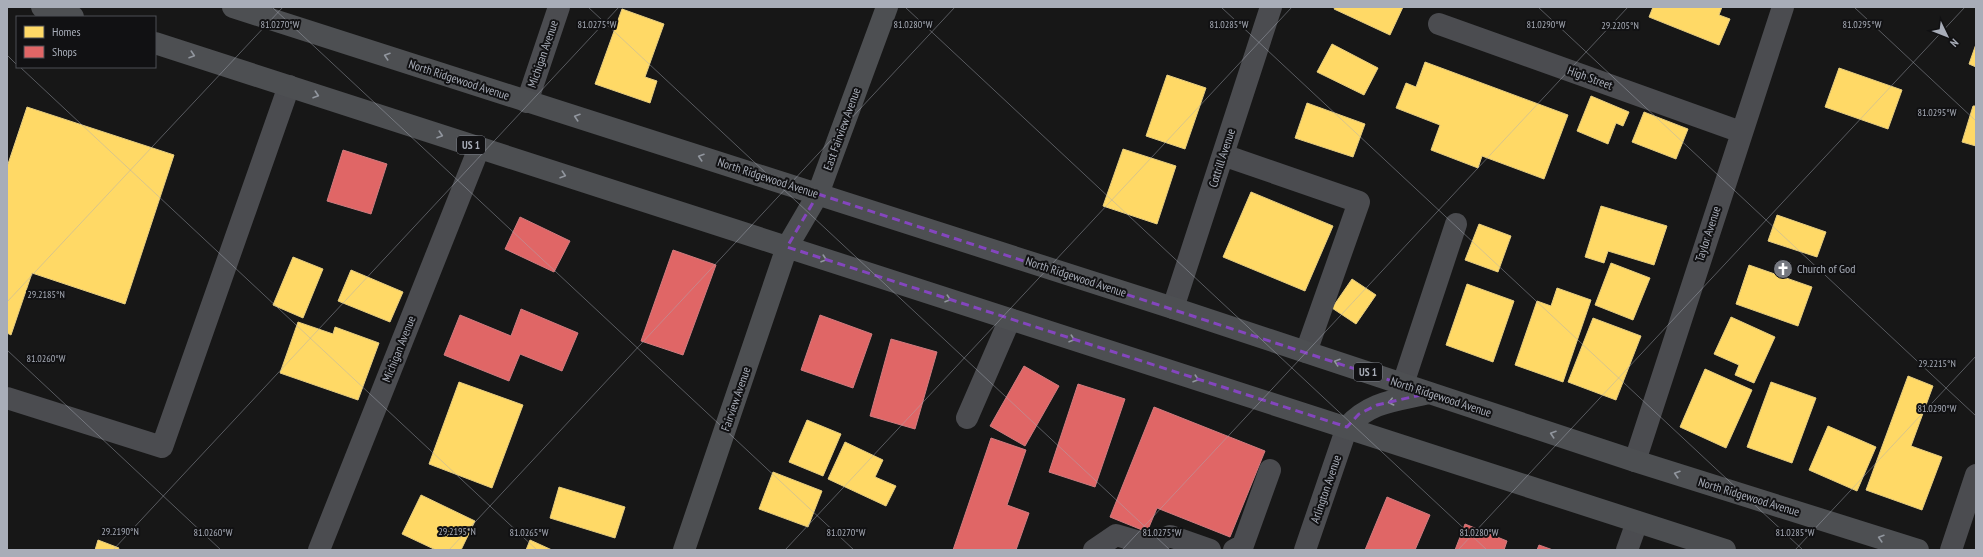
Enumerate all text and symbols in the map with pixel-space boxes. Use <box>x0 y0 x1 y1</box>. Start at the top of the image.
legend <box>16 16 156 68</box>
north arrow <box>1927 16 1967 56</box>
text: 81.0270°W <box>261 18 300 31</box>
street label: Michigan Avenue <box>524 18 561 89</box>
text: 81.0275°W <box>578 18 617 31</box>
text: 81.0280°W <box>894 18 933 31</box>
text: 81.0285°W <box>1210 18 1249 31</box>
text: 81.0290°W <box>1527 18 1566 31</box>
text: 81.0295°W <box>1843 18 1882 31</box>
text: 29.2205°N <box>1601 19 1639 32</box>
text: Homes <box>52 24 80 39</box>
text: N <box>1947 36 1961 50</box>
text: Shops <box>52 44 77 59</box>
one-way arrow <box>188 50 195 59</box>
one-way arrow <box>383 53 390 61</box>
street label: North Ridgewood Avenue <box>407 56 511 103</box>
street label: High Street <box>1566 62 1615 93</box>
street label: East Fairview Avenue <box>820 85 863 172</box>
one-way arrow <box>312 90 319 99</box>
text: 81.0295°W <box>1918 106 1957 119</box>
one-way arrow <box>574 113 581 122</box>
street label: Cottrill Avenue <box>1205 126 1238 189</box>
one-way arrow <box>436 130 443 139</box>
road number: US 1 <box>457 136 485 154</box>
one-way arrow <box>698 153 705 161</box>
street label: North Ridgewood Avenue <box>716 154 820 201</box>
one-way arrow <box>560 170 567 179</box>
street label: Taylor Avenue <box>1692 204 1724 264</box>
street label: North Ridgewood Avenue <box>1024 253 1128 300</box>
one-way arrow <box>821 254 828 263</box>
church icon: Church of God <box>1772 258 1794 280</box>
place label: Church of God <box>1797 261 1855 276</box>
text: 29.2185°N <box>27 288 65 301</box>
one-way arrow <box>945 294 952 303</box>
street label: Michigan Avenue <box>378 313 419 384</box>
one-way arrow <box>1068 334 1075 343</box>
text: 81.0260°W <box>27 352 66 365</box>
text: 29.2215°N <box>1918 357 1956 370</box>
one-way arrow <box>1333 358 1340 367</box>
road number: US 1 <box>1354 363 1382 381</box>
street label: Fairview Avenue <box>717 365 754 433</box>
street label: North Ridgewood Avenue <box>1389 373 1493 420</box>
one-way arrow <box>1192 374 1199 383</box>
one-way arrow <box>1387 397 1394 405</box>
text: 81.0290°W <box>1918 402 1957 415</box>
one-way arrow <box>1550 430 1557 439</box>
street label: Arlington Avenue <box>1307 453 1344 525</box>
one-way arrow <box>1673 470 1680 479</box>
street label: North Ridgewood Avenue <box>1697 474 1802 519</box>
text: 29.2190°N <box>101 525 139 538</box>
text: 29.2195°N <box>438 525 476 538</box>
text: 81.0260°W <box>194 526 233 539</box>
text: 81.0265°W <box>510 526 549 539</box>
text: 81.0270°W <box>827 526 866 539</box>
text: 81.0275°W <box>1143 526 1182 539</box>
text: 81.0280°W <box>1460 526 1499 539</box>
text: 81.0285°W <box>1776 526 1815 539</box>
one-way arrow <box>1877 534 1884 543</box>

